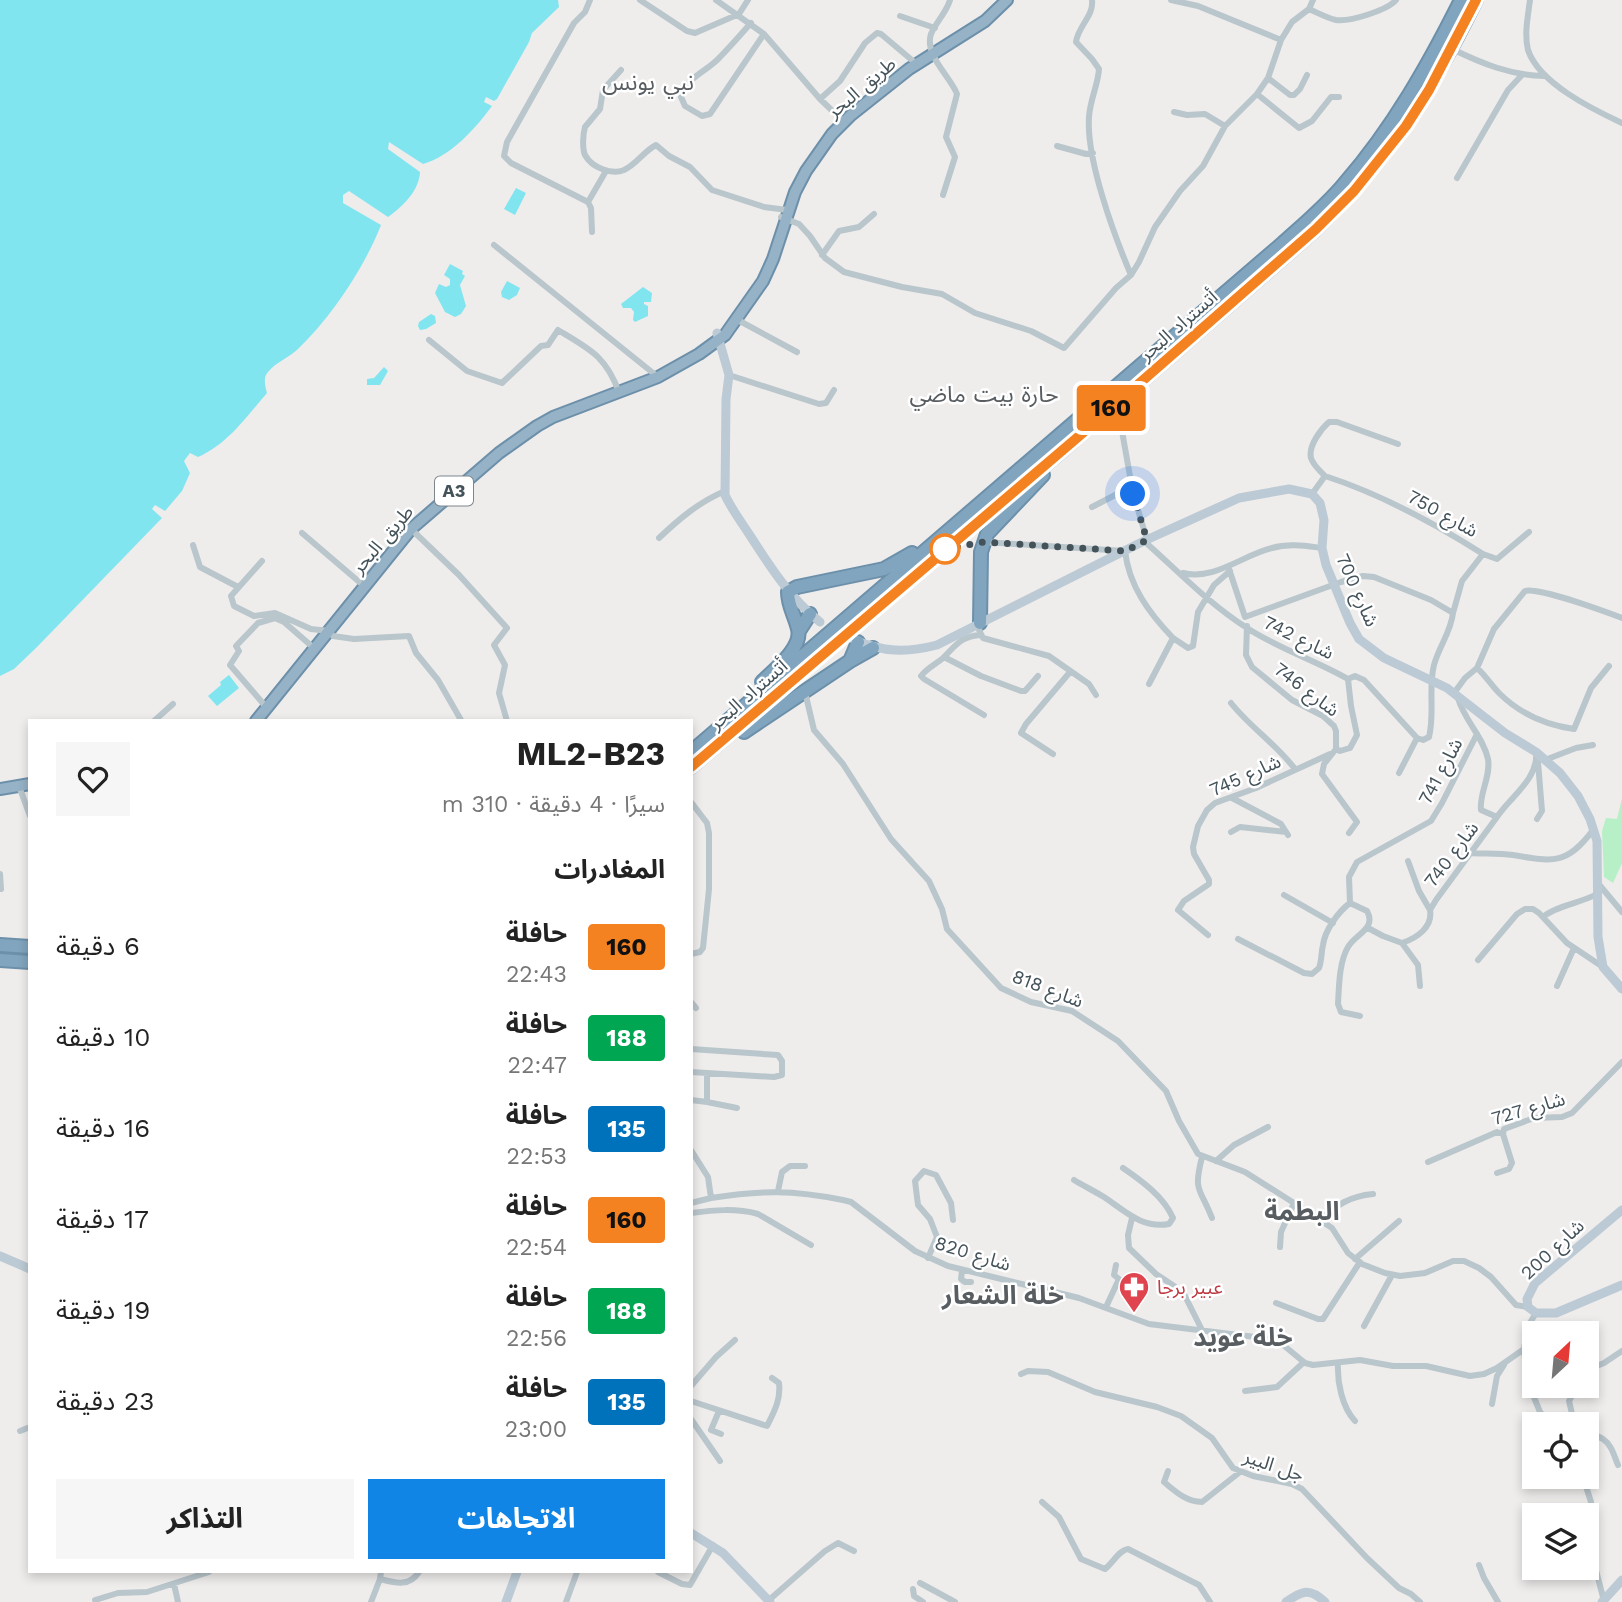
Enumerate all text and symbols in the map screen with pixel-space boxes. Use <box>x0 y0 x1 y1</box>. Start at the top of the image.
street label: طريق البحر <box>821 52 901 123</box>
district label: نبي يونس <box>602 69 694 99</box>
street label: أتستراد البحر <box>1134 285 1222 366</box>
district label: حارة بيت ماضي <box>909 381 1059 411</box>
line badge: 160 <box>1071 385 1151 431</box>
text: 160 <box>1091 394 1131 422</box>
road number: A3 <box>435 476 473 505</box>
your location <box>1115 476 1150 511</box>
street label: شارع 750 <box>1403 485 1482 544</box>
street label: طريق البحر <box>346 500 418 579</box>
unlabelled marker <box>930 534 960 564</box>
street label: شارع 700 <box>1329 550 1384 631</box>
street label: شارع 742 <box>1259 611 1338 666</box>
street label: أتستراد البحر <box>704 654 792 735</box>
street label: شارع 746 <box>1268 657 1344 723</box>
text: ML2-B23 <box>516 734 665 773</box>
street label: شارع 741 <box>1413 734 1469 809</box>
button: heart <box>56 742 130 816</box>
street label: شارع 745 <box>1206 750 1285 803</box>
text: سيرًا · 4 دقيقة · 310 m <box>442 791 665 818</box>
street label: شارع 740 <box>1419 817 1485 893</box>
text: المغادرات <box>554 854 665 884</box>
text: حافلة <box>506 918 567 948</box>
text: 6 دقيقة <box>56 931 140 961</box>
text: 160 <box>606 933 647 961</box>
text: 22:43 <box>506 961 567 988</box>
street label: شارع 818 <box>1008 964 1087 1014</box>
text: حافلة <box>506 1009 567 1039</box>
text: 10 دقيقة <box>56 1022 150 1052</box>
text: 188 <box>606 1024 647 1052</box>
text: 22:47 <box>508 1052 567 1079</box>
street label: شارع 727 <box>1489 1087 1568 1132</box>
text: حافلة <box>506 1100 567 1130</box>
text: 16 دقيقة <box>56 1113 150 1143</box>
text: 135 <box>607 1115 646 1143</box>
text: 22:53 <box>507 1143 567 1170</box>
text: حافلة <box>506 1191 567 1221</box>
district label: البطمة <box>1264 1196 1340 1226</box>
text: 17 دقيقة <box>56 1204 149 1234</box>
text: 160 <box>606 1206 647 1234</box>
street label: شارع 200 <box>1516 1214 1590 1286</box>
street label: شارع 820 <box>932 1231 1014 1278</box>
text: 22:54 <box>506 1234 567 1261</box>
pharmacy icon: عبير برجا <box>1117 1270 1151 1314</box>
place label: عبير برجا <box>1157 1276 1223 1299</box>
district label: خلة الشعار <box>941 1280 1064 1310</box>
text: حافلة <box>506 1282 567 1312</box>
text: 19 دقيقة <box>56 1295 150 1325</box>
text: 188 <box>606 1297 647 1325</box>
north arrow <box>1522 1321 1600 1398</box>
map controls <box>1522 1321 1599 1580</box>
district label: خلة عويد <box>1193 1322 1293 1352</box>
text: 22:56 <box>506 1325 567 1352</box>
text: حافلة <box>506 1373 567 1403</box>
text: 23 دقيقة <box>56 1386 154 1416</box>
text: 135 <box>607 1388 646 1416</box>
button: locate <box>1522 1412 1599 1489</box>
text: 23:00 <box>505 1416 567 1443</box>
street label: جل البير <box>1240 1444 1307 1486</box>
button: التذاكر <box>56 1479 354 1559</box>
button: الاتجاهات <box>368 1479 665 1559</box>
button: layers <box>1522 1503 1599 1580</box>

